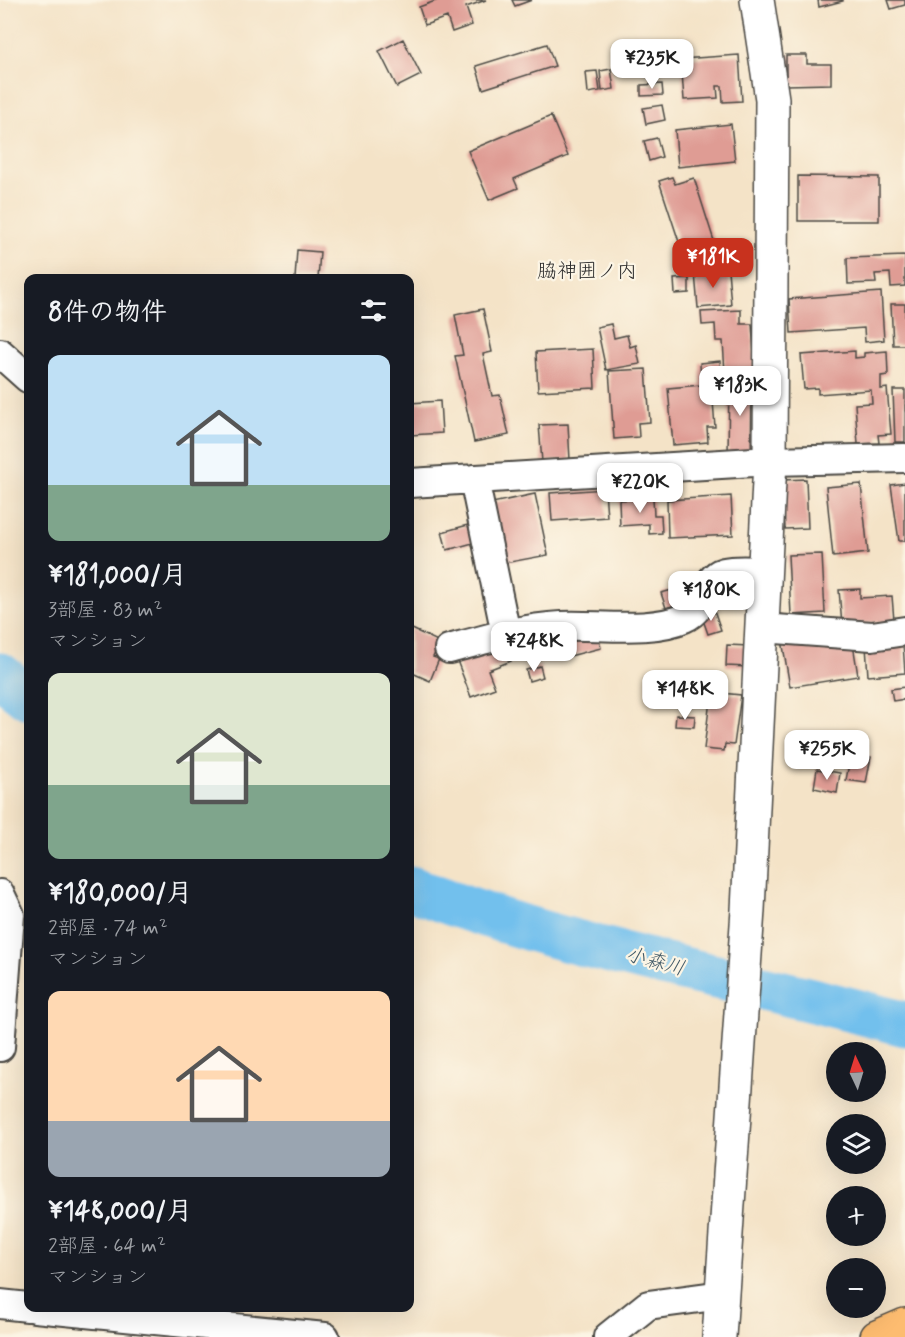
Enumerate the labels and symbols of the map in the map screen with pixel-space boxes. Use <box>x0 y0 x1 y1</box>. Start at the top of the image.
pin: ¥235K <box>610 39 694 90</box>
pin: ¥181K <box>671 238 755 289</box>
district label: 脇神囲ノ内 <box>537 258 637 285</box>
pin: ¥183K <box>698 366 782 417</box>
pin: ¥220K <box>598 463 682 514</box>
pin: ¥180K <box>669 571 753 622</box>
pin: ¥248K <box>492 622 576 673</box>
pin: ¥148K <box>643 670 727 721</box>
pin: ¥255K <box>785 730 869 781</box>
water label: 小森川 <box>623 941 687 983</box>
north arrow <box>826 1042 886 1102</box>

